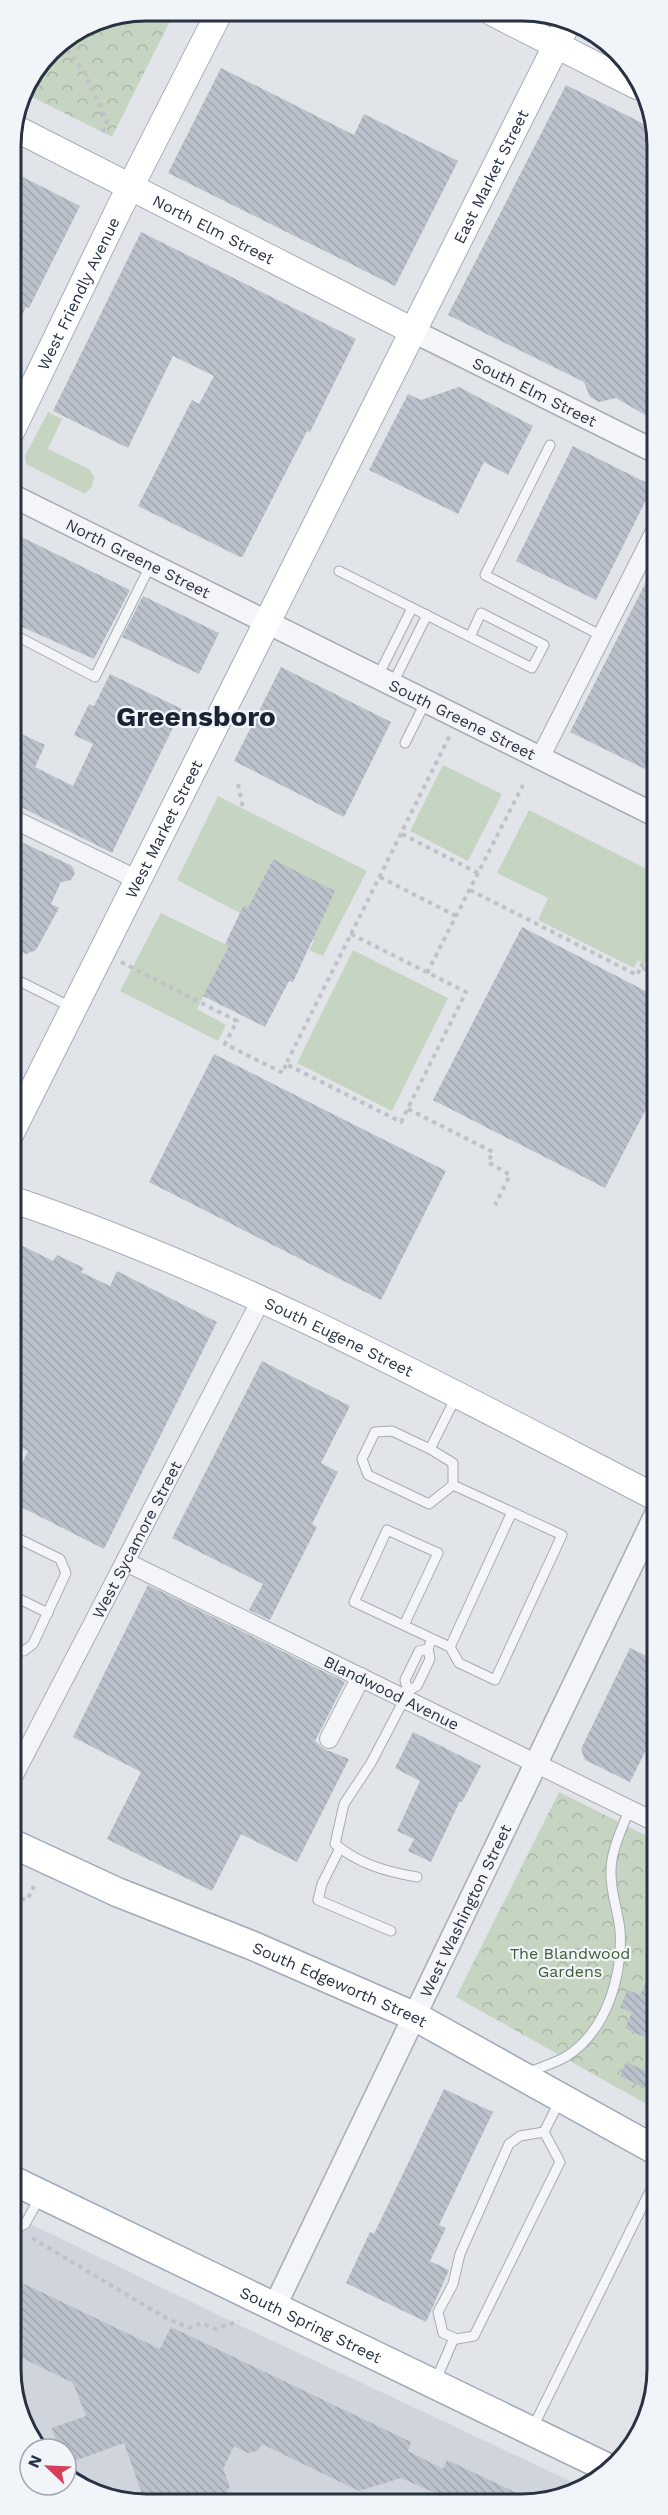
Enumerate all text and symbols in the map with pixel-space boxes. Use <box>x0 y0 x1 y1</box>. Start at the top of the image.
street label: East Market Street <box>449 106 532 247</box>
street label: North Elm Street <box>150 190 277 268</box>
street label: West Friendly Avenue <box>33 214 123 373</box>
street label: South Elm Street <box>470 353 600 431</box>
street label: North Greene Street <box>63 514 214 602</box>
street label: South Greene Street <box>386 675 539 764</box>
district label: Greensboro <box>116 700 276 733</box>
street label: West Market Street <box>121 757 206 901</box>
street label: South Eugene Street <box>262 1293 417 1381</box>
street label: West Sycamore Street <box>88 1457 185 1622</box>
street label: Blandwood Avenue <box>321 1651 462 1734</box>
street label: West Washington Street <box>416 1821 515 2000</box>
street label: South Edgeworth Street <box>250 1937 431 2031</box>
park label: The Blandwood Gardens <box>510 1944 630 1981</box>
street label: South Spring Street <box>237 2282 385 2367</box>
north arrow <box>18 2437 78 2497</box>
text: N <box>24 2452 46 2471</box>

